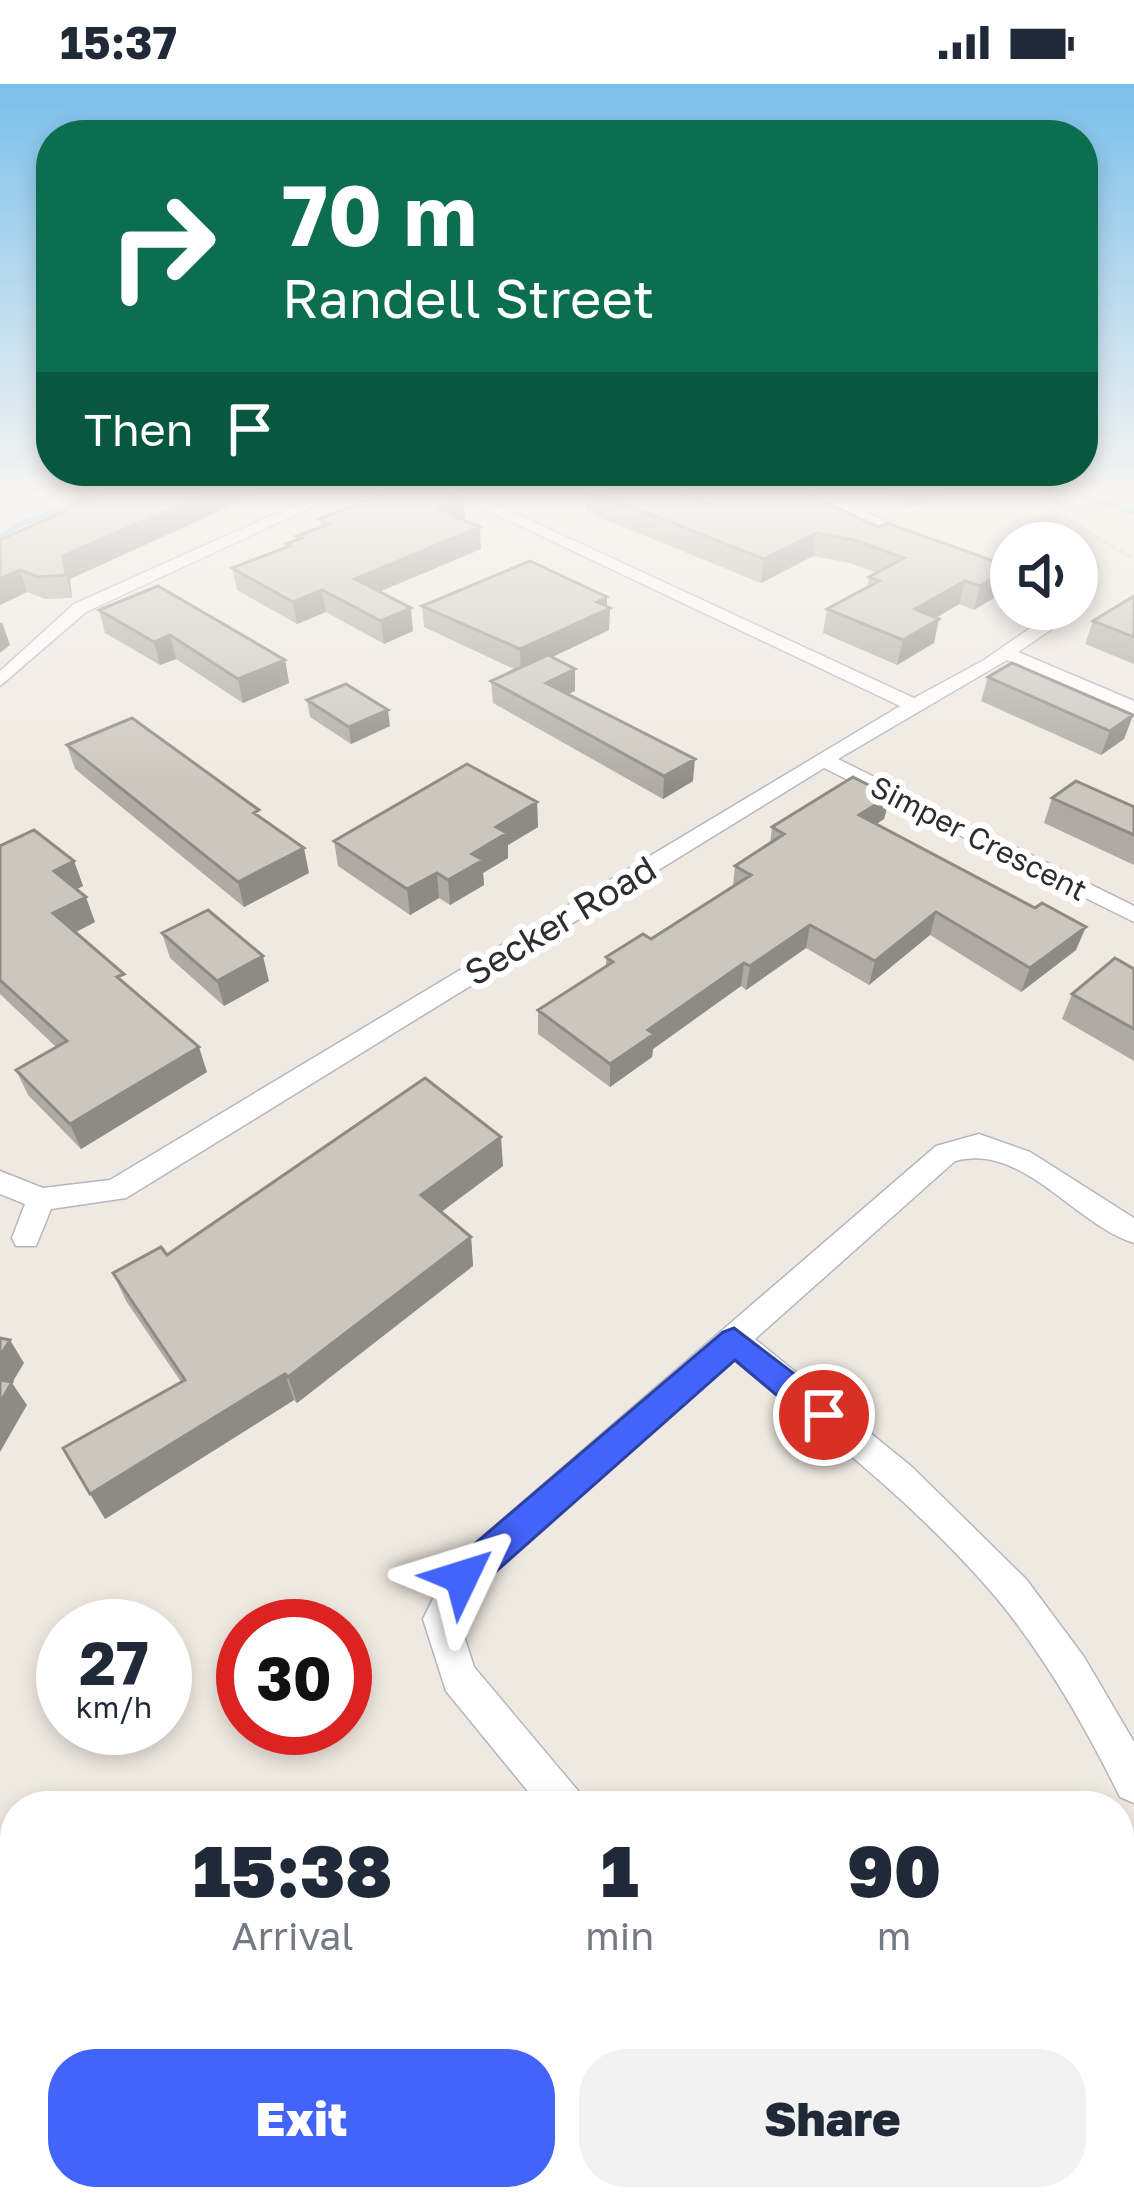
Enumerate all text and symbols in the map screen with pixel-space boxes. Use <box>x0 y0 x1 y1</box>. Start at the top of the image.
text: 15:37 <box>60 15 177 69</box>
text: 70 m <box>282 164 477 264</box>
icon: right <box>84 168 240 324</box>
text: Randell Street <box>282 265 654 330</box>
icon: arrive <box>217 396 283 462</box>
text: Then <box>84 402 193 456</box>
map controls <box>990 522 1098 630</box>
button: sound <box>990 522 1098 630</box>
street label: Simper Crescent <box>865 768 1093 908</box>
street label: Secker Road <box>457 846 663 994</box>
pin <box>773 1364 875 1466</box>
icon: arrive <box>791 1382 857 1448</box>
position arrow <box>399 1514 525 1640</box>
speed limit sign: 30 <box>216 1599 372 1755</box>
text: 27 <box>79 1626 149 1698</box>
text: km/h <box>76 1689 152 1725</box>
text: 15:38 <box>193 1826 392 1913</box>
text: 1 <box>601 1826 639 1913</box>
text: 90 <box>847 1826 941 1913</box>
text: Arrival <box>232 1912 354 1959</box>
text: min <box>585 1912 654 1959</box>
text: m <box>877 1912 911 1959</box>
button: Exit <box>48 2049 555 2187</box>
button: Share <box>579 2049 1086 2187</box>

